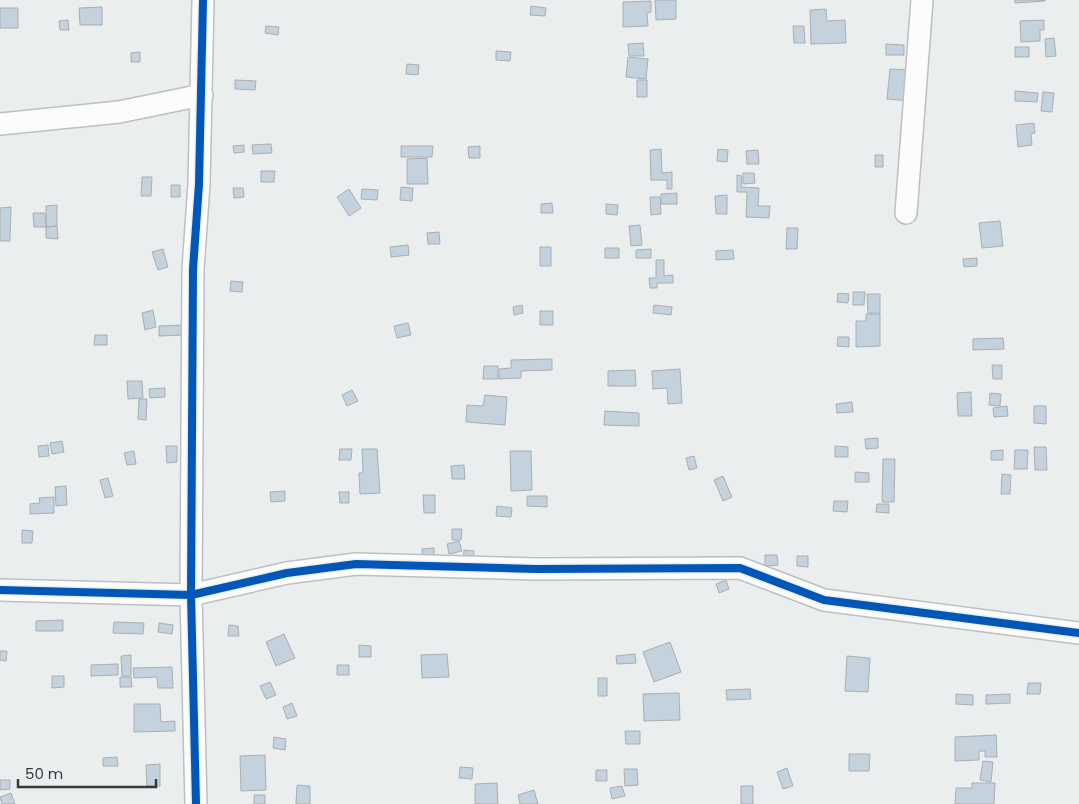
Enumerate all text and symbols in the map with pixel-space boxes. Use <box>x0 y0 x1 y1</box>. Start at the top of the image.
scale bar <box>18 756 155 788</box>
text: 50 m <box>25 763 63 784</box>

